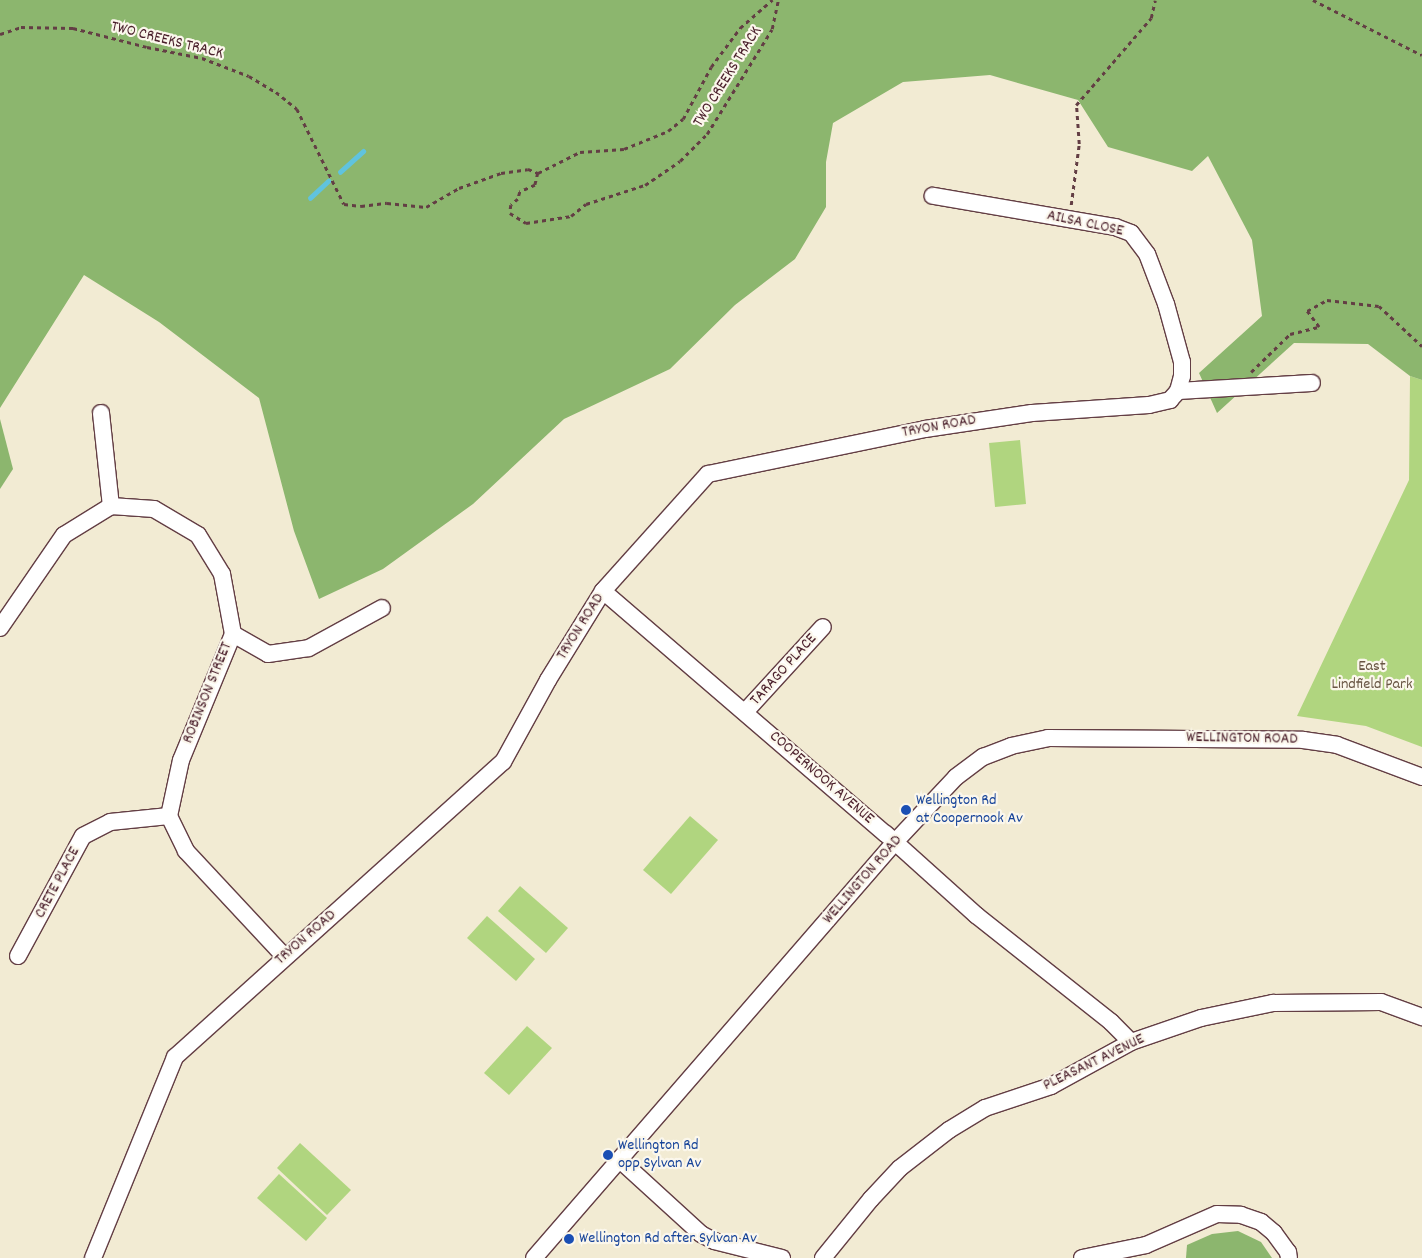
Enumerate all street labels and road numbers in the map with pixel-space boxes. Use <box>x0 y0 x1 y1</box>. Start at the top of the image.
street label: TWO CREEKS TRACK <box>109 18 225 64</box>
street label: TWO CREEKS TRACK <box>689 23 767 131</box>
street label: AILSA CLOSE <box>1045 207 1125 241</box>
street label: TRYON ROAD <box>901 411 977 443</box>
street label: TRYON ROAD <box>553 590 609 664</box>
street label: TARAGO PLACE <box>747 630 821 710</box>
street label: ROBINSON STREET <box>179 640 237 746</box>
street label: COOPERNOOK AVENUE <box>765 727 877 829</box>
street label: WELLINGTON ROAD <box>1186 728 1298 750</box>
street label: WELLINGTON ROAD <box>819 832 907 928</box>
street label: CRETE PLACE <box>31 844 85 922</box>
street label: TRYON ROAD <box>271 906 341 970</box>
street label: PLEASANT AVENUE <box>1040 1030 1148 1096</box>

